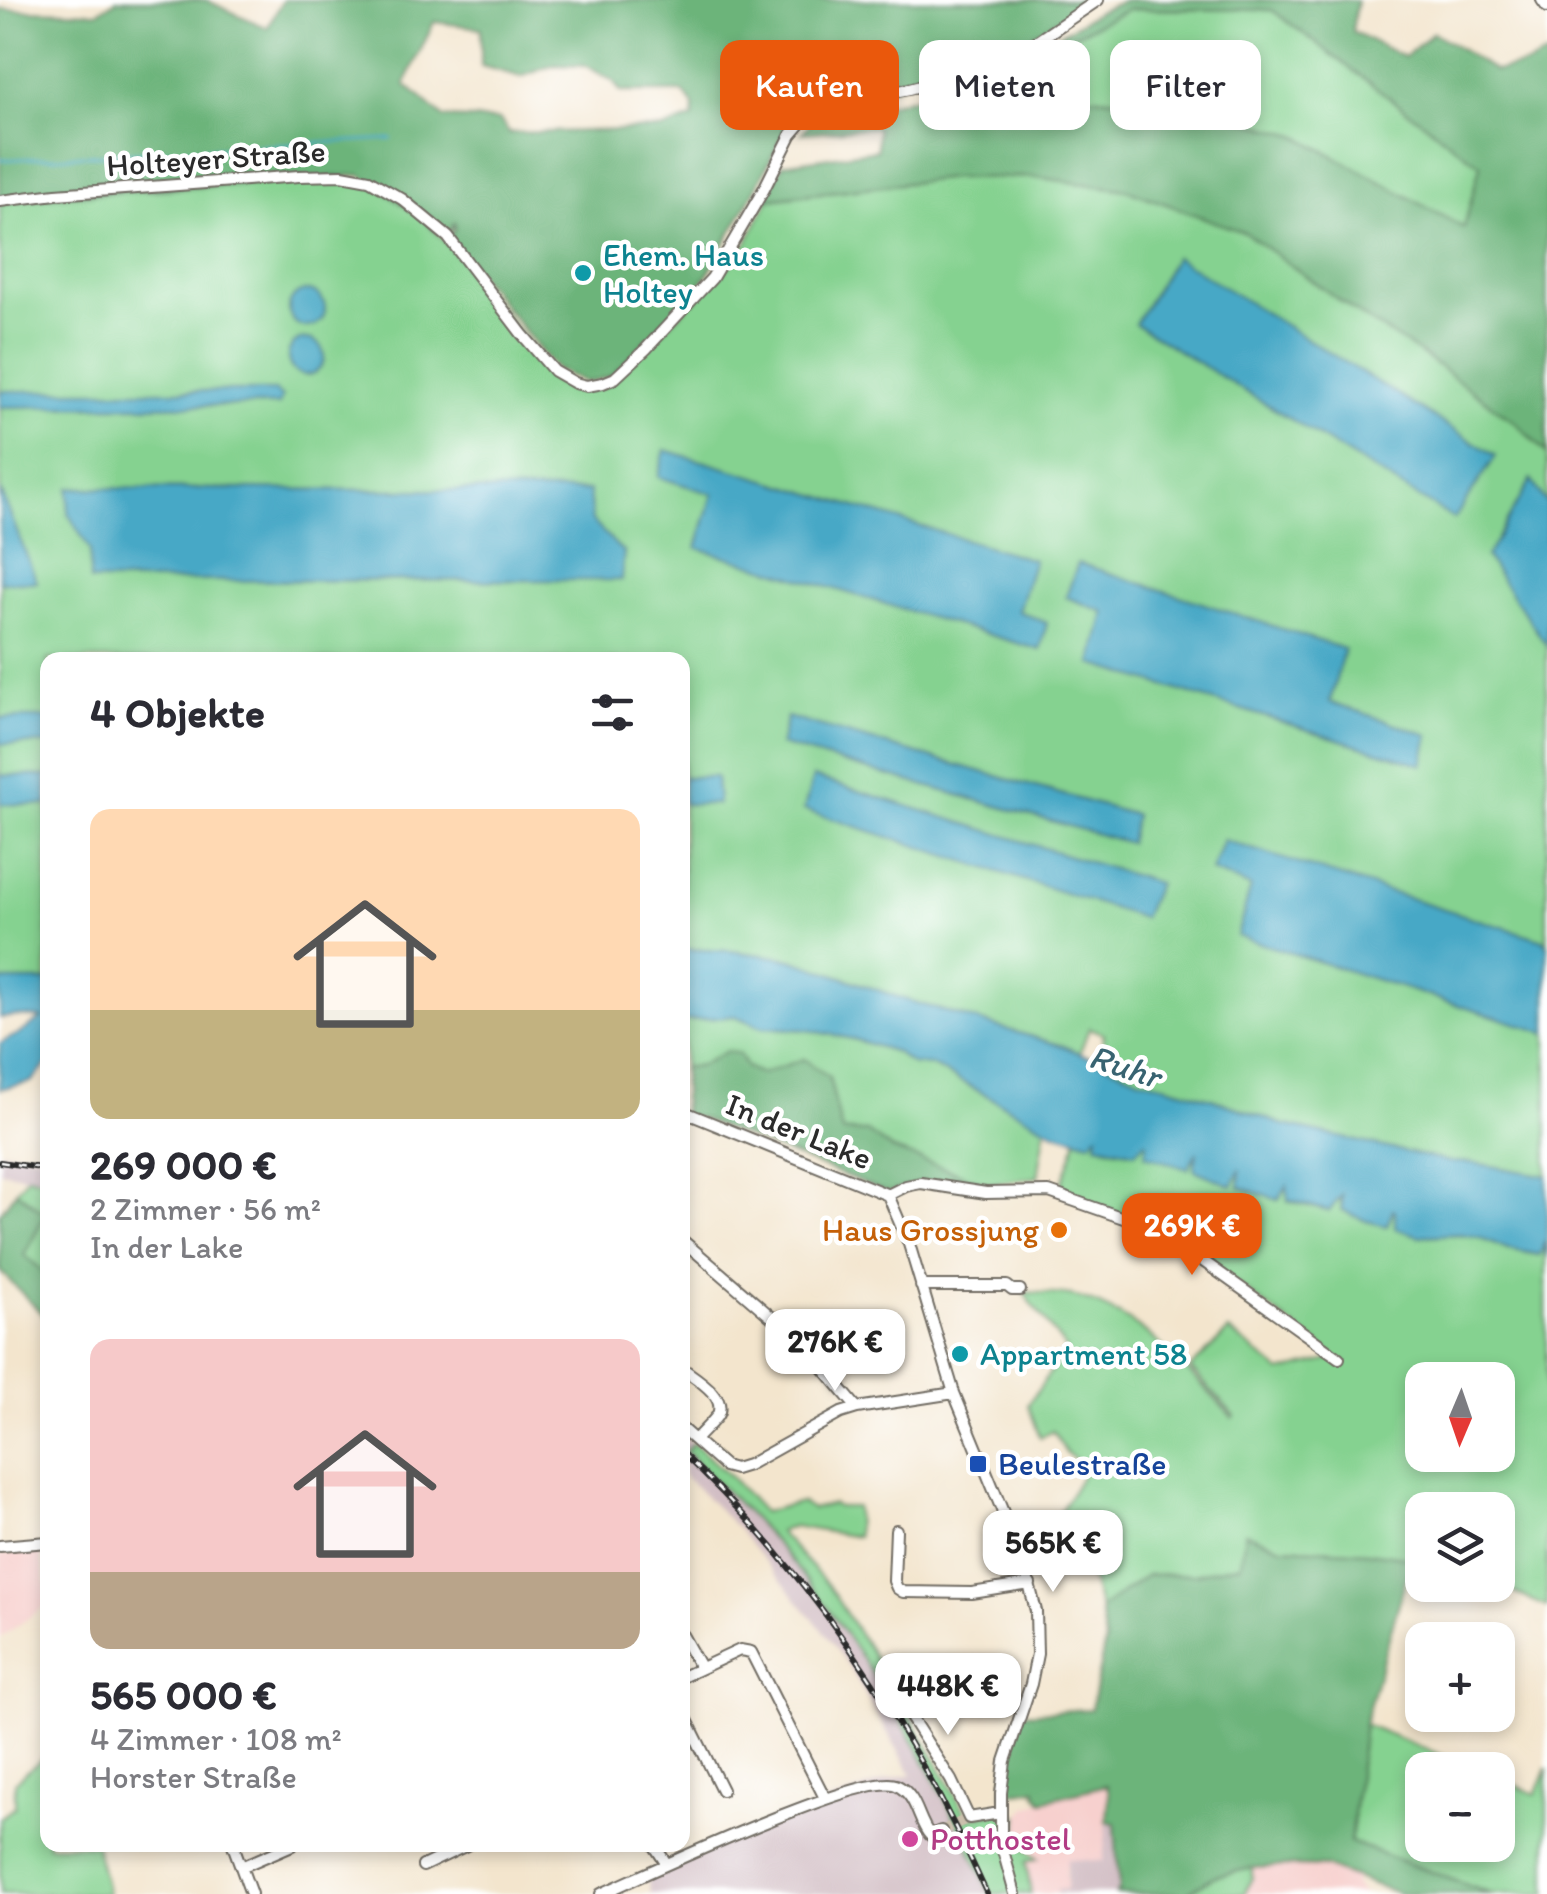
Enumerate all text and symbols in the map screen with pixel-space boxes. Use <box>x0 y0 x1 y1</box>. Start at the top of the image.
chip: Kaufen <box>720 40 899 130</box>
chip: Mieten <box>919 40 1090 130</box>
chip: Filter <box>1110 40 1261 130</box>
street label: Holteyer Straße <box>105 131 327 185</box>
place label: Ehem. Haus Holtey <box>603 236 764 311</box>
marker: Ehem. Haus Holtey <box>572 262 594 284</box>
icon: filters <box>585 685 640 740</box>
text: 4 Objekte <box>90 687 265 738</box>
icon: home <box>275 874 455 1054</box>
water label: Ruhr <box>1084 1035 1170 1098</box>
street label: In der Lake <box>721 1085 877 1177</box>
text: 269 000 € <box>90 1139 277 1190</box>
text: 2 Zimmer · 56 m² <box>90 1190 321 1228</box>
pin: 269K € <box>1111 1193 1273 1278</box>
text: 269K € <box>1144 1206 1240 1244</box>
place label: Haus Grossjung <box>822 1211 1040 1249</box>
marker: Haus Grossjung <box>1048 1219 1070 1241</box>
text: In der Lake <box>90 1228 243 1266</box>
pin: 276K € <box>754 1309 916 1394</box>
text: 276K € <box>787 1322 883 1360</box>
place label: Appartment 58 <box>980 1335 1187 1373</box>
marker: Appartment 58 <box>949 1343 971 1365</box>
north arrow <box>1405 1362 1515 1472</box>
map controls <box>1405 1362 1515 1862</box>
icon: home <box>275 1404 455 1584</box>
place label: Beulestraße <box>998 1445 1166 1483</box>
marker: Beulestraße <box>967 1453 989 1475</box>
button: layers <box>1405 1492 1515 1602</box>
pin: 565K € <box>972 1510 1134 1595</box>
text: 565K € <box>1005 1523 1101 1561</box>
button: + <box>1405 1622 1515 1732</box>
pin: 448K € <box>867 1653 1029 1738</box>
text: 448K € <box>897 1666 999 1704</box>
text: 565 000 € <box>90 1669 277 1720</box>
text: 4 Zimmer · 108 m² <box>90 1720 342 1758</box>
button: − <box>1405 1752 1515 1862</box>
text: Horster Straße <box>90 1758 297 1796</box>
place label: Potthostel <box>930 1820 1071 1858</box>
marker: Potthostel <box>899 1828 921 1850</box>

